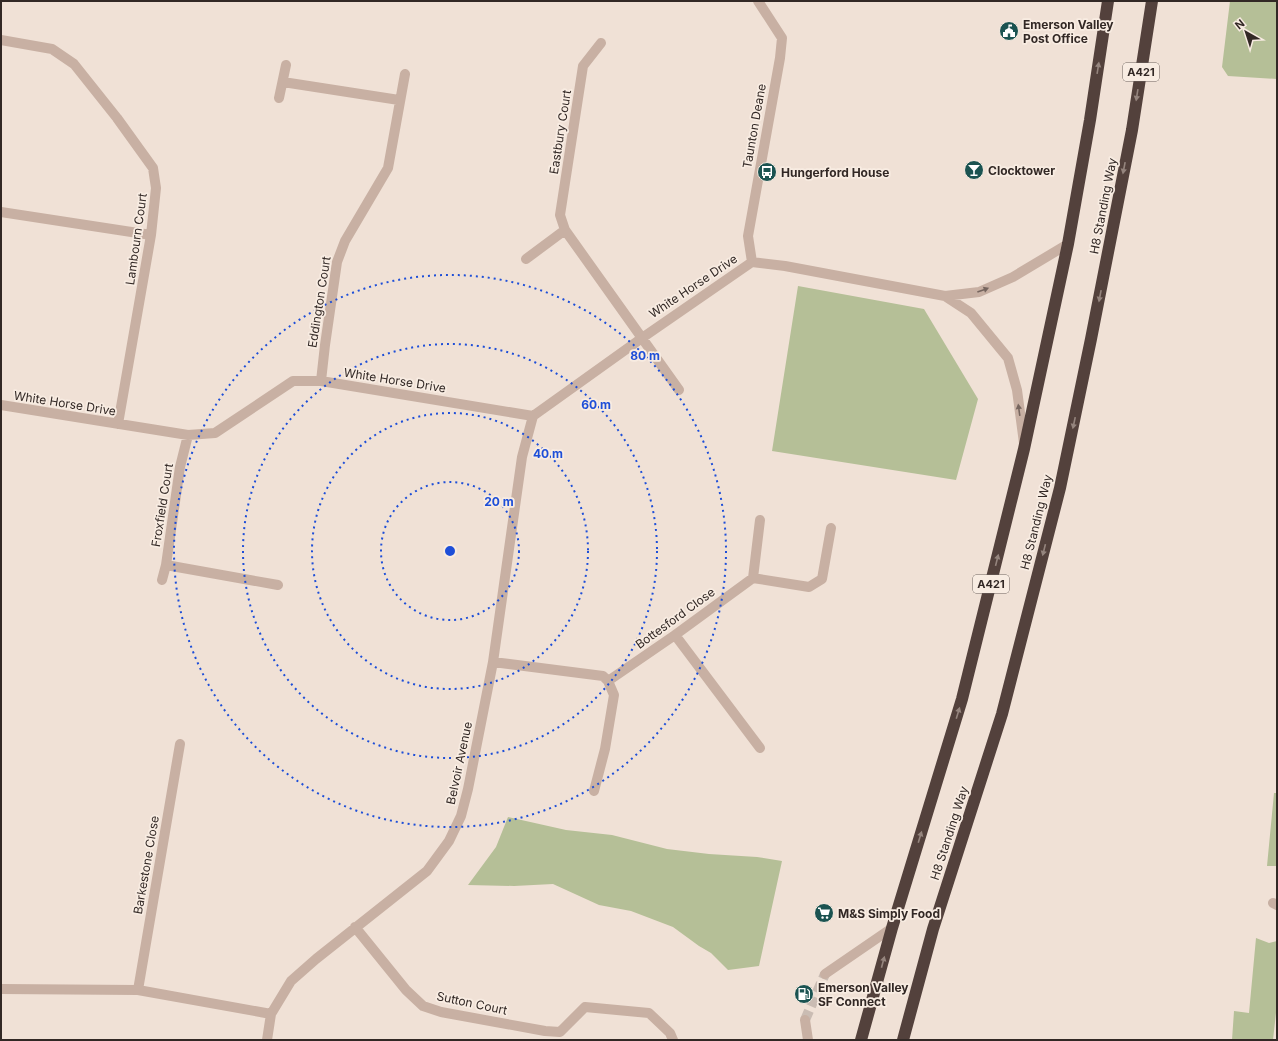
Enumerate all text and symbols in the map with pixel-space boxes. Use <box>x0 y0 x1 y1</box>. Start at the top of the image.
north arrow <box>1226 12 1266 52</box>
text: N <box>1232 16 1247 32</box>
place label: Emerson Valley Post Office <box>1023 17 1114 46</box>
public building icon: Emerson Valley Post Office <box>998 20 1020 42</box>
one-way arrow <box>1095 62 1101 74</box>
road number: A421 <box>1123 63 1159 81</box>
street label: Taunton Deane <box>739 82 769 170</box>
street label: Eastbury Court <box>546 89 574 175</box>
one-way arrow <box>1134 89 1140 101</box>
street label: H8 Standing Way <box>1086 156 1120 255</box>
bar icon: Clocktower <box>963 159 985 181</box>
bus stop icon: Hungerford House <box>756 161 778 183</box>
one-way arrow <box>1121 162 1127 174</box>
place label: Clocktower <box>988 163 1055 178</box>
place label: Hungerford House <box>781 165 889 180</box>
street label: Lambourn Court <box>122 192 150 286</box>
street label: White Horse Drive <box>646 251 740 321</box>
street label: Eddington Court <box>304 255 334 349</box>
one-way arrow <box>977 286 989 292</box>
one-way arrow <box>1096 290 1102 302</box>
text: 80 m <box>630 348 660 363</box>
street label: White Horse Drive <box>343 365 447 395</box>
street label: White Horse Drive <box>13 388 117 418</box>
text: 60 m <box>581 397 611 412</box>
one-way arrow <box>1016 404 1022 416</box>
one-way arrow <box>1070 417 1076 429</box>
text: 40 m <box>533 446 563 461</box>
street label: Froxfield Court <box>148 462 176 548</box>
street label: H8 Standing Way <box>1017 472 1055 571</box>
text: 20 m <box>484 494 514 509</box>
one-way arrow <box>1041 543 1047 556</box>
centre of rings <box>443 544 457 558</box>
one-way arrow <box>994 554 1000 566</box>
road number: A421 <box>973 575 1009 593</box>
street label: Bottesford Close <box>632 584 718 652</box>
one-way arrow <box>955 707 961 719</box>
street label: Belvoir Avenue <box>443 720 475 806</box>
street label: H8 Standing Way <box>927 784 971 882</box>
street label: Barkestone Close <box>130 815 162 915</box>
one-way arrow <box>917 831 923 843</box>
supermarket icon: M&S Simply Food <box>813 902 835 924</box>
place label: M&S Simply Food <box>838 906 940 921</box>
one-way arrow <box>880 956 886 968</box>
place label: Emerson Valley SF Connect <box>818 980 909 1009</box>
fuel station icon: Emerson Valley SF Connect <box>793 983 815 1005</box>
street label: Sutton Court <box>435 988 509 1018</box>

